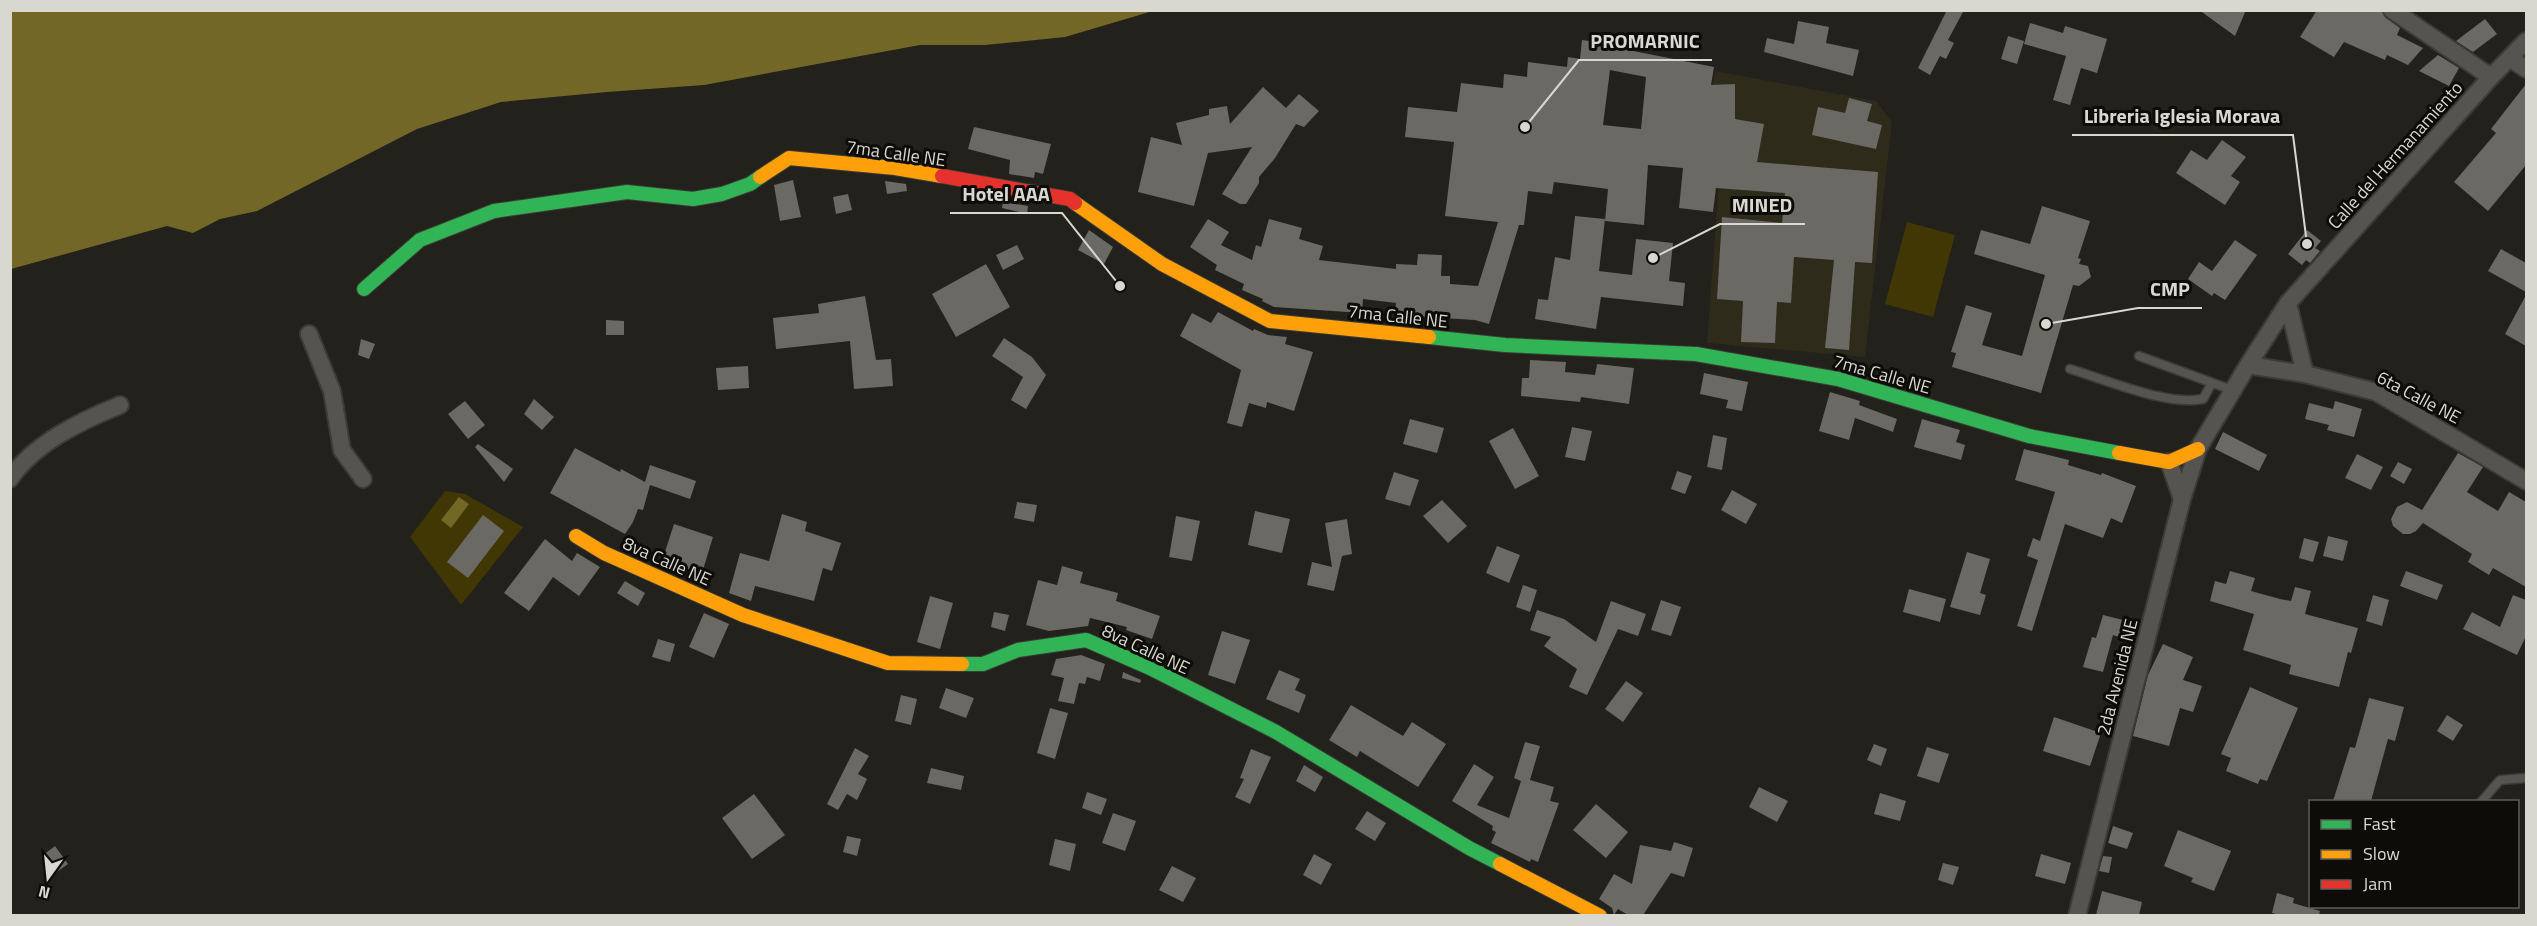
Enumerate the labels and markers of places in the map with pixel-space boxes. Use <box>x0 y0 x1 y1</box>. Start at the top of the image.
callout: PROMARNIC <box>1579 22 1712 60</box>
callout: Libreria Iglesia Morava <box>2072 97 2293 135</box>
callout: Hotel AAA <box>950 175 1062 213</box>
callout: MINED <box>1720 186 1805 224</box>
callout: CMP <box>2138 270 2202 308</box>

